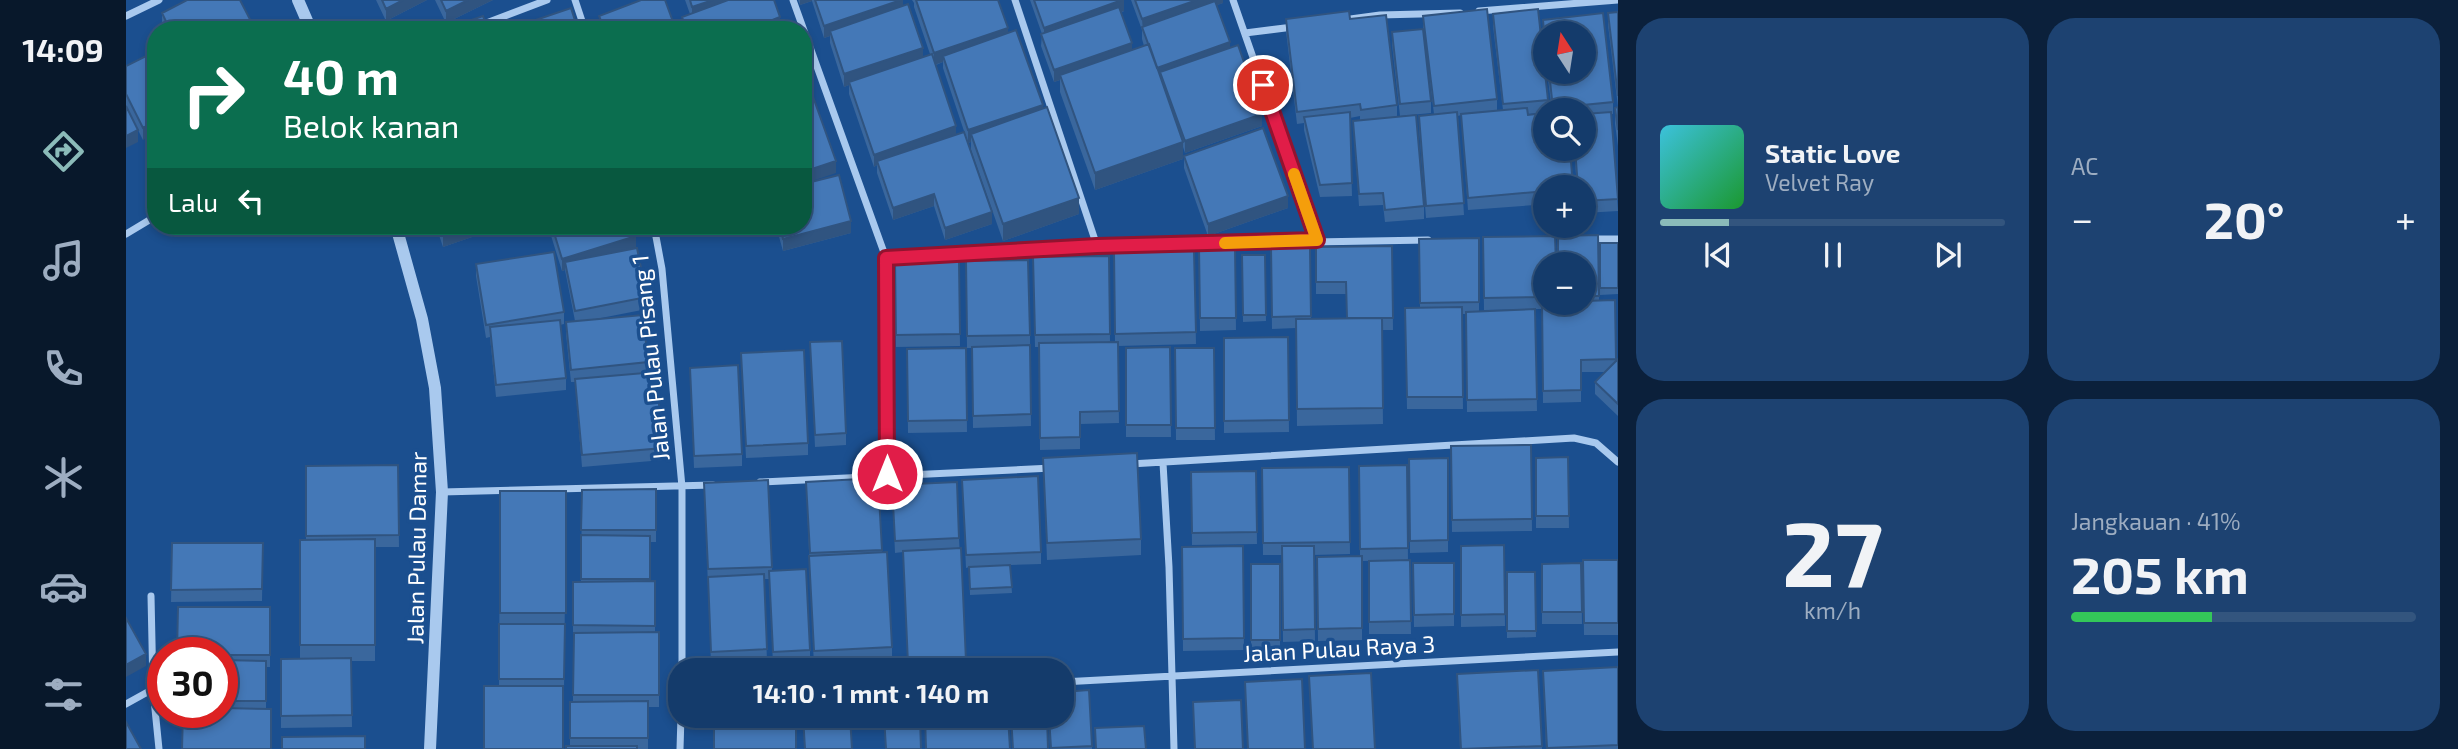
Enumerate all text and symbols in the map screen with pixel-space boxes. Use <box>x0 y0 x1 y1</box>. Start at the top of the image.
north arrow <box>1533 21 1596 84</box>
map controls <box>1533 21 1596 315</box>
text: 14:09 <box>22 30 104 68</box>
text: 40 m <box>283 46 399 105</box>
icon: right <box>168 49 259 140</box>
pin <box>1233 55 1293 115</box>
icon: arrive <box>1244 66 1282 104</box>
button: search <box>1533 98 1596 161</box>
text: Belok kanan <box>283 106 459 144</box>
icon: directions <box>39 127 88 176</box>
text: Static Love <box>1765 137 1901 168</box>
text: AC <box>2071 152 2098 180</box>
text: Velvet Ray <box>1765 168 1874 196</box>
button: + <box>1533 175 1596 238</box>
icon: left <box>232 182 270 220</box>
text: Lalu <box>168 186 218 217</box>
text: 20° <box>2204 187 2285 249</box>
text: − <box>2071 195 2093 241</box>
text: + <box>2395 195 2416 241</box>
icon: music <box>39 236 88 285</box>
icon: previous <box>1699 236 1737 274</box>
icon: pause <box>1814 236 1852 274</box>
icon: next <box>1929 236 1967 274</box>
button: − <box>1533 252 1596 315</box>
street label: Jalan Pulau Pisang 1 <box>625 254 675 462</box>
icon: phone <box>39 344 88 393</box>
position arrow <box>850 437 924 511</box>
street label: Jalan Pulau Damar <box>400 451 432 645</box>
icon: climate <box>39 453 88 502</box>
text: 27 <box>1782 496 1883 605</box>
text: Jangkauan · 41% <box>2071 507 2241 535</box>
text: 205 km <box>2071 542 2249 604</box>
icon: car <box>39 562 88 611</box>
text: km/h <box>1804 596 1861 624</box>
street label: Jalan Pulau Raya 3 <box>1242 629 1436 667</box>
speed limit sign: 30 <box>147 637 238 728</box>
icon: filters <box>39 670 88 719</box>
text: 14:10 · 1 mnt · 140 m <box>753 677 989 708</box>

